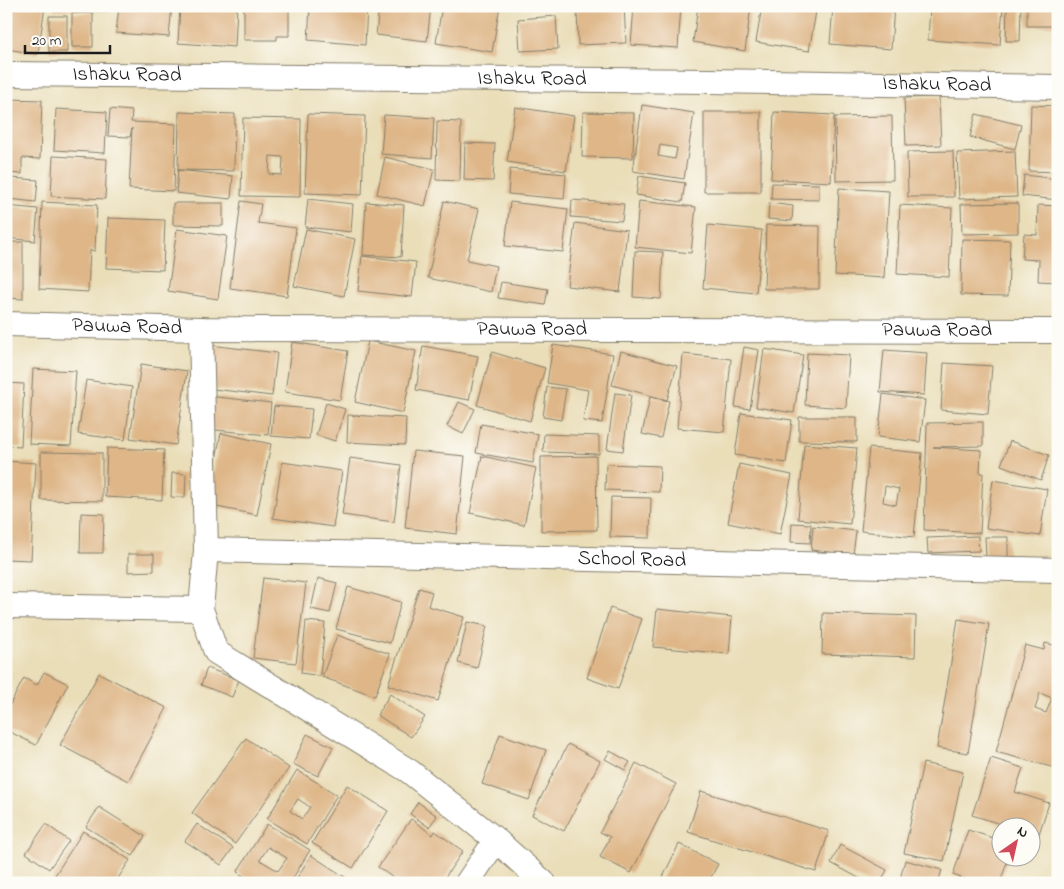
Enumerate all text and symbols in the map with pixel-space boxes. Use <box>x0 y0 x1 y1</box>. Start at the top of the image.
scale bar <box>25 22 110 54</box>
text: 20 m <box>32 30 62 52</box>
street label: Ishaku Road <box>72 60 182 91</box>
street label: Ishaku Road <box>477 64 587 95</box>
street label: Ishaku Road <box>882 69 992 101</box>
street label: Pauwa Road <box>71 311 183 344</box>
street label: Pauwa Road <box>477 315 587 345</box>
street label: Pauwa Road <box>882 316 992 346</box>
street label: School Road <box>577 544 687 576</box>
north arrow <box>992 816 1042 866</box>
text: N <box>1013 821 1032 844</box>

